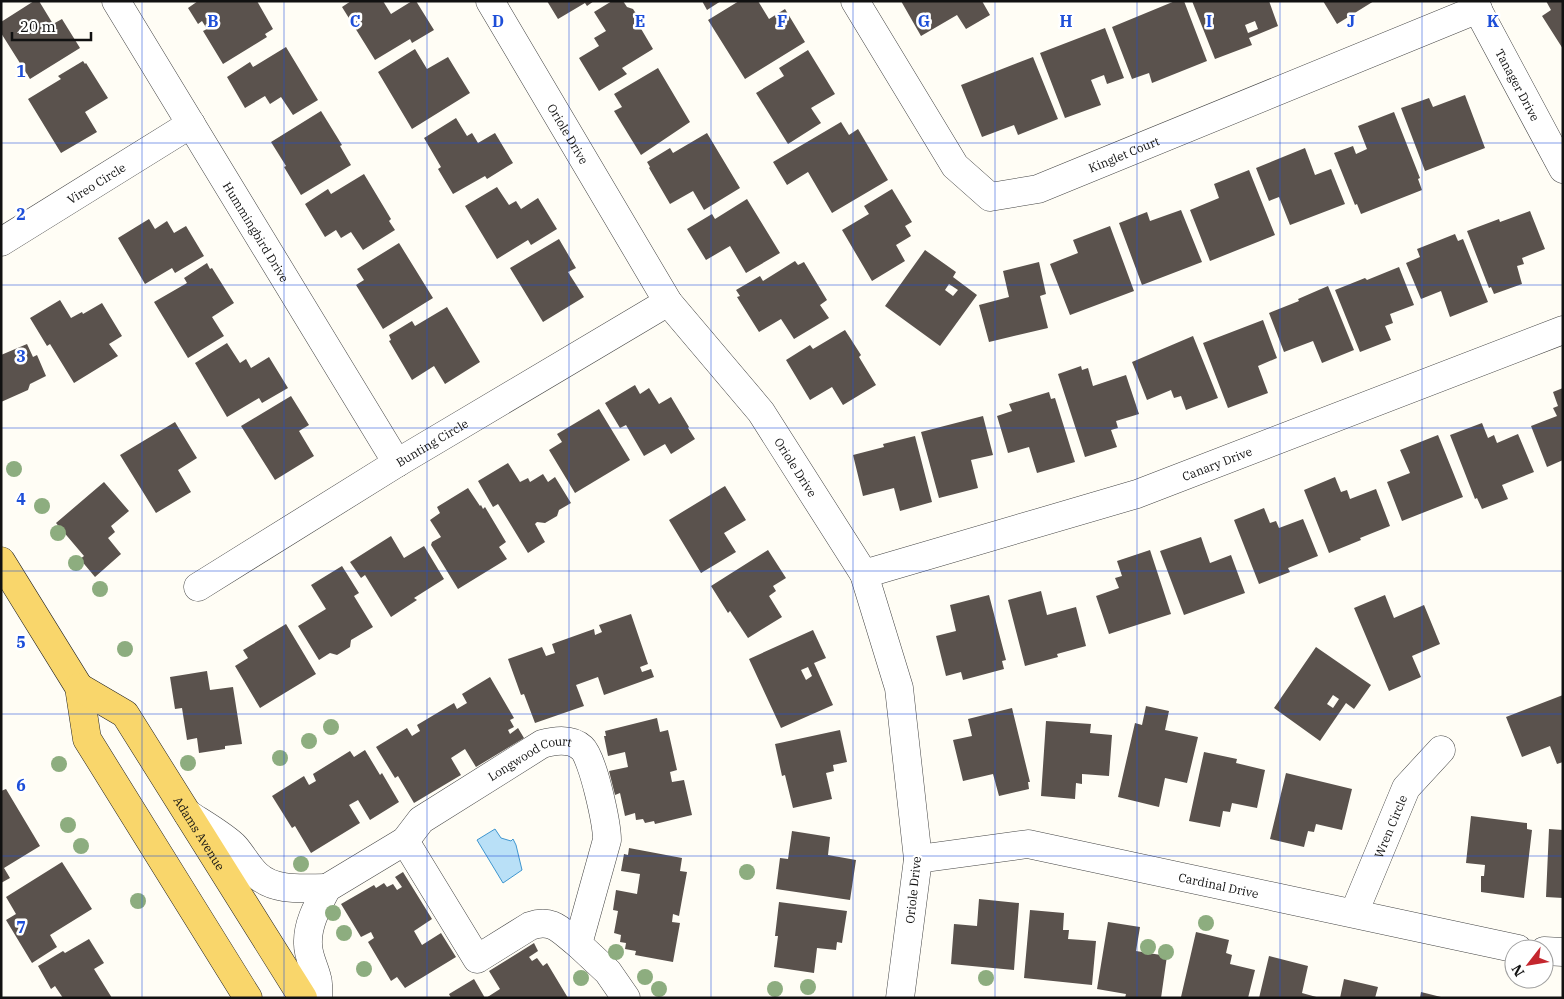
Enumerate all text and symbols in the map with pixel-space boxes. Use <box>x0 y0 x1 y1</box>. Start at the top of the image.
scale bar <box>12 10 91 42</box>
text: B <box>207 11 219 31</box>
text: C <box>350 11 360 31</box>
text: D <box>492 11 504 31</box>
text: E <box>635 11 645 31</box>
text: F <box>777 11 787 31</box>
text: G <box>918 11 930 31</box>
text: H <box>1060 11 1073 31</box>
text: I <box>1206 11 1212 31</box>
text: J <box>1347 11 1355 31</box>
text: K <box>1487 11 1500 31</box>
text: 20 m <box>20 17 56 36</box>
street label: Tanager Drive <box>1492 46 1543 123</box>
text: 1 <box>16 61 26 81</box>
street label: Oriole Drive <box>545 101 592 166</box>
street label: Kinglet Court <box>1086 133 1161 175</box>
street label: Vireo Circle <box>64 159 128 207</box>
street label: Hummingbird Drive <box>220 179 292 284</box>
text: 2 <box>16 204 26 224</box>
text: 3 <box>16 346 26 366</box>
street label: Bunting Circle <box>393 415 471 469</box>
street label: Oriole Drive <box>772 435 820 500</box>
street label: Canary Drive <box>1180 443 1254 484</box>
text: 4 <box>16 489 26 509</box>
text: 5 <box>16 632 26 652</box>
street label: Longwood Court <box>485 733 573 784</box>
text: 6 <box>16 775 26 795</box>
street label: Adams Avenue <box>171 793 228 873</box>
street label: Wren Circle <box>1370 793 1410 860</box>
street label: Oriole Drive <box>902 856 924 924</box>
street label: Cardinal Drive <box>1177 869 1260 901</box>
text: 7 <box>16 917 26 937</box>
north arrow <box>1504 939 1554 989</box>
text: N <box>1507 961 1528 980</box>

